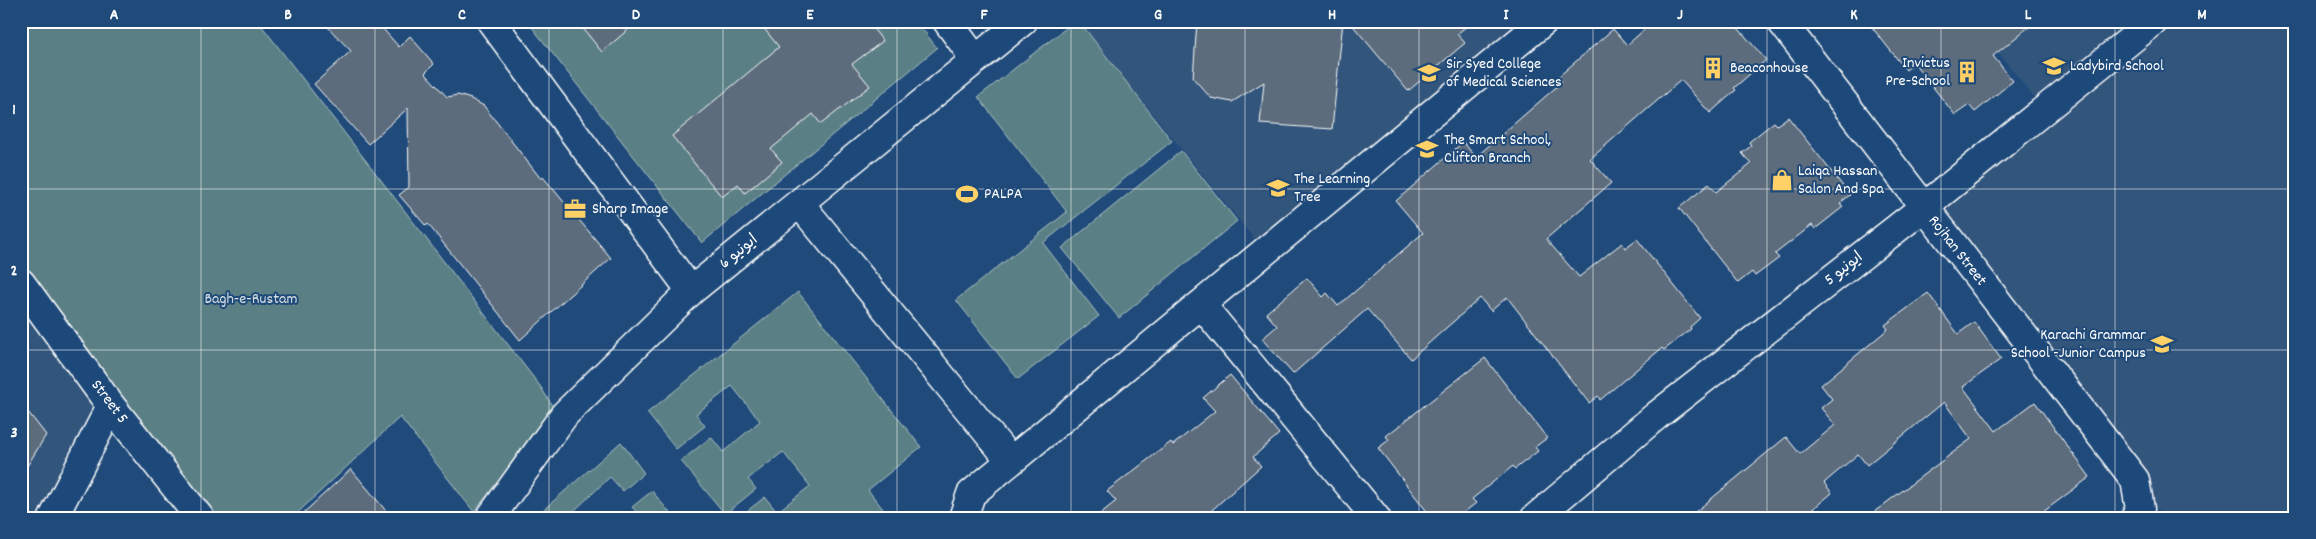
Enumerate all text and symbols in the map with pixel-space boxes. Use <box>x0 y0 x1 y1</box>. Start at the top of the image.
text: A <box>110 4 119 27</box>
text: B <box>284 4 292 27</box>
text: C <box>458 4 466 27</box>
text: D <box>632 4 641 27</box>
text: E <box>806 4 814 27</box>
text: F <box>980 4 988 27</box>
text: G <box>1154 4 1162 27</box>
text: H <box>1328 4 1336 27</box>
text: I <box>1504 4 1510 27</box>
text: J <box>1677 4 1683 27</box>
text: K <box>1850 4 1858 27</box>
text: L <box>2025 4 2032 27</box>
text: M <box>2197 4 2207 27</box>
place label: Invictus Pre-School <box>1885 52 1950 93</box>
place label: Sir Syed College of Medical Sciences <box>1446 53 1562 94</box>
school or university icon: Ladybird School <box>2041 53 2067 79</box>
building icon: Beaconhouse <box>1700 55 1726 81</box>
place label: Ladybird School <box>2070 55 2164 78</box>
place label: Beaconhouse <box>1730 57 1808 80</box>
building icon: Invictus Pre-School <box>1954 59 1980 85</box>
school or university icon: Sir Syed College of Medical Sciences <box>1416 60 1442 86</box>
text: 1 <box>12 99 16 122</box>
place label: The Smart School, Clifton Branch <box>1444 129 1551 170</box>
school or university icon: The Smart School, Clifton Branch <box>1414 136 1440 162</box>
place label: Laiqa Hassan Salon And Spa <box>1798 160 1884 201</box>
shop icon: Laiqa Hassan Salon And Spa <box>1769 167 1795 193</box>
place label: The Learning Tree <box>1294 168 1370 209</box>
school or university icon: The Learning Tree <box>1265 175 1291 201</box>
sports icon: PALPA <box>954 181 980 207</box>
place label: PALPA <box>984 183 1023 206</box>
office icon: Sharp Image <box>562 196 588 222</box>
place label: Sharp Image <box>592 198 668 221</box>
street label: Rojhan Street <box>1922 211 1992 291</box>
street label: ایونیو 6 <box>715 229 763 275</box>
street label: ایونیو 5 <box>1820 246 1868 292</box>
text: 2 <box>11 260 18 283</box>
park label: Bagh-e-Rustam <box>204 288 298 311</box>
place label: Karachi Grammar School -Junior Campus <box>2011 324 2146 365</box>
school or university icon: Karachi Grammar School -Junior Campus <box>2149 331 2175 357</box>
street label: Street 5 <box>85 375 133 429</box>
text: 3 <box>10 422 18 445</box>

